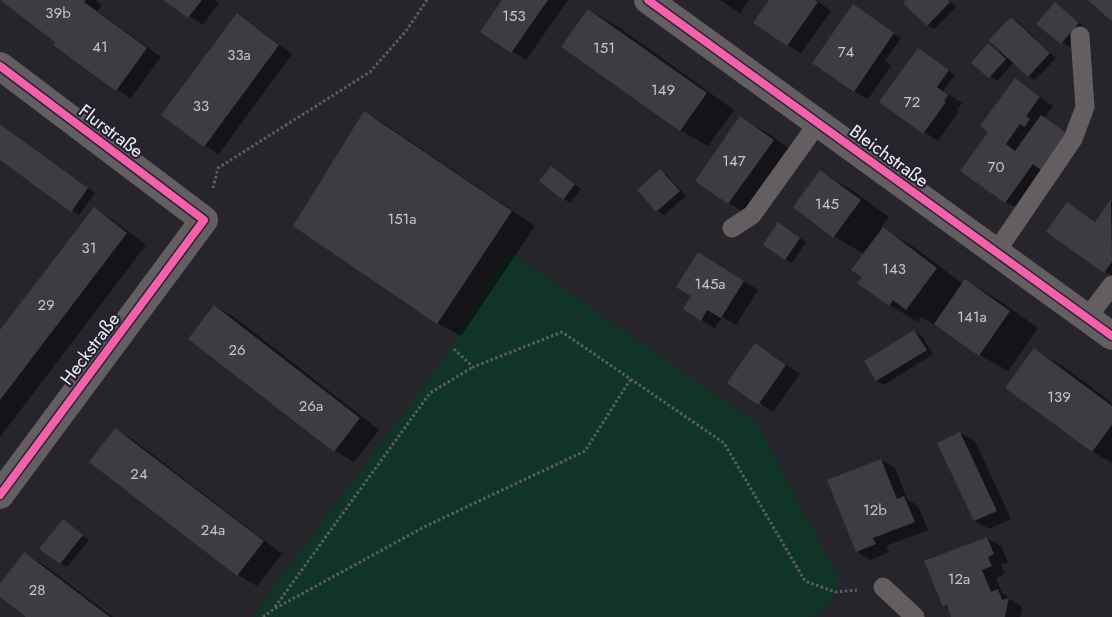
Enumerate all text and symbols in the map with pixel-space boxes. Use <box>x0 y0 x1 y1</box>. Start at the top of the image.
house number: 39b <box>45 2 71 24</box>
house number: 153 <box>502 5 526 27</box>
house number: 41 <box>92 36 108 58</box>
house number: 151 <box>593 37 615 59</box>
house number: 74 <box>838 41 855 63</box>
house number: 33a <box>227 44 251 66</box>
house number: 149 <box>651 79 675 101</box>
house number: 72 <box>904 91 920 113</box>
house number: 33 <box>193 95 209 117</box>
street label: Flurstraße <box>73 98 149 164</box>
street label: Bleichstraße <box>844 118 934 194</box>
house number: 147 <box>722 150 746 172</box>
house number: 70 <box>988 156 1004 178</box>
house number: 145 <box>815 193 839 215</box>
house number: 151a <box>387 208 417 230</box>
house number: 31 <box>82 237 96 259</box>
house number: 143 <box>882 258 906 280</box>
house number: 145a <box>694 273 726 295</box>
house number: 29 <box>37 294 55 316</box>
house number: 141a <box>957 306 987 328</box>
street label: Heckstraße <box>54 307 126 391</box>
house number: 26 <box>228 339 246 361</box>
house number: 139 <box>1047 386 1071 408</box>
house number: 26a <box>299 395 323 417</box>
house number: 24 <box>130 463 148 485</box>
house number: 12b <box>863 499 887 521</box>
house number: 24a <box>201 519 225 541</box>
house number: 12a <box>948 568 970 590</box>
house number: 28 <box>29 579 45 601</box>

